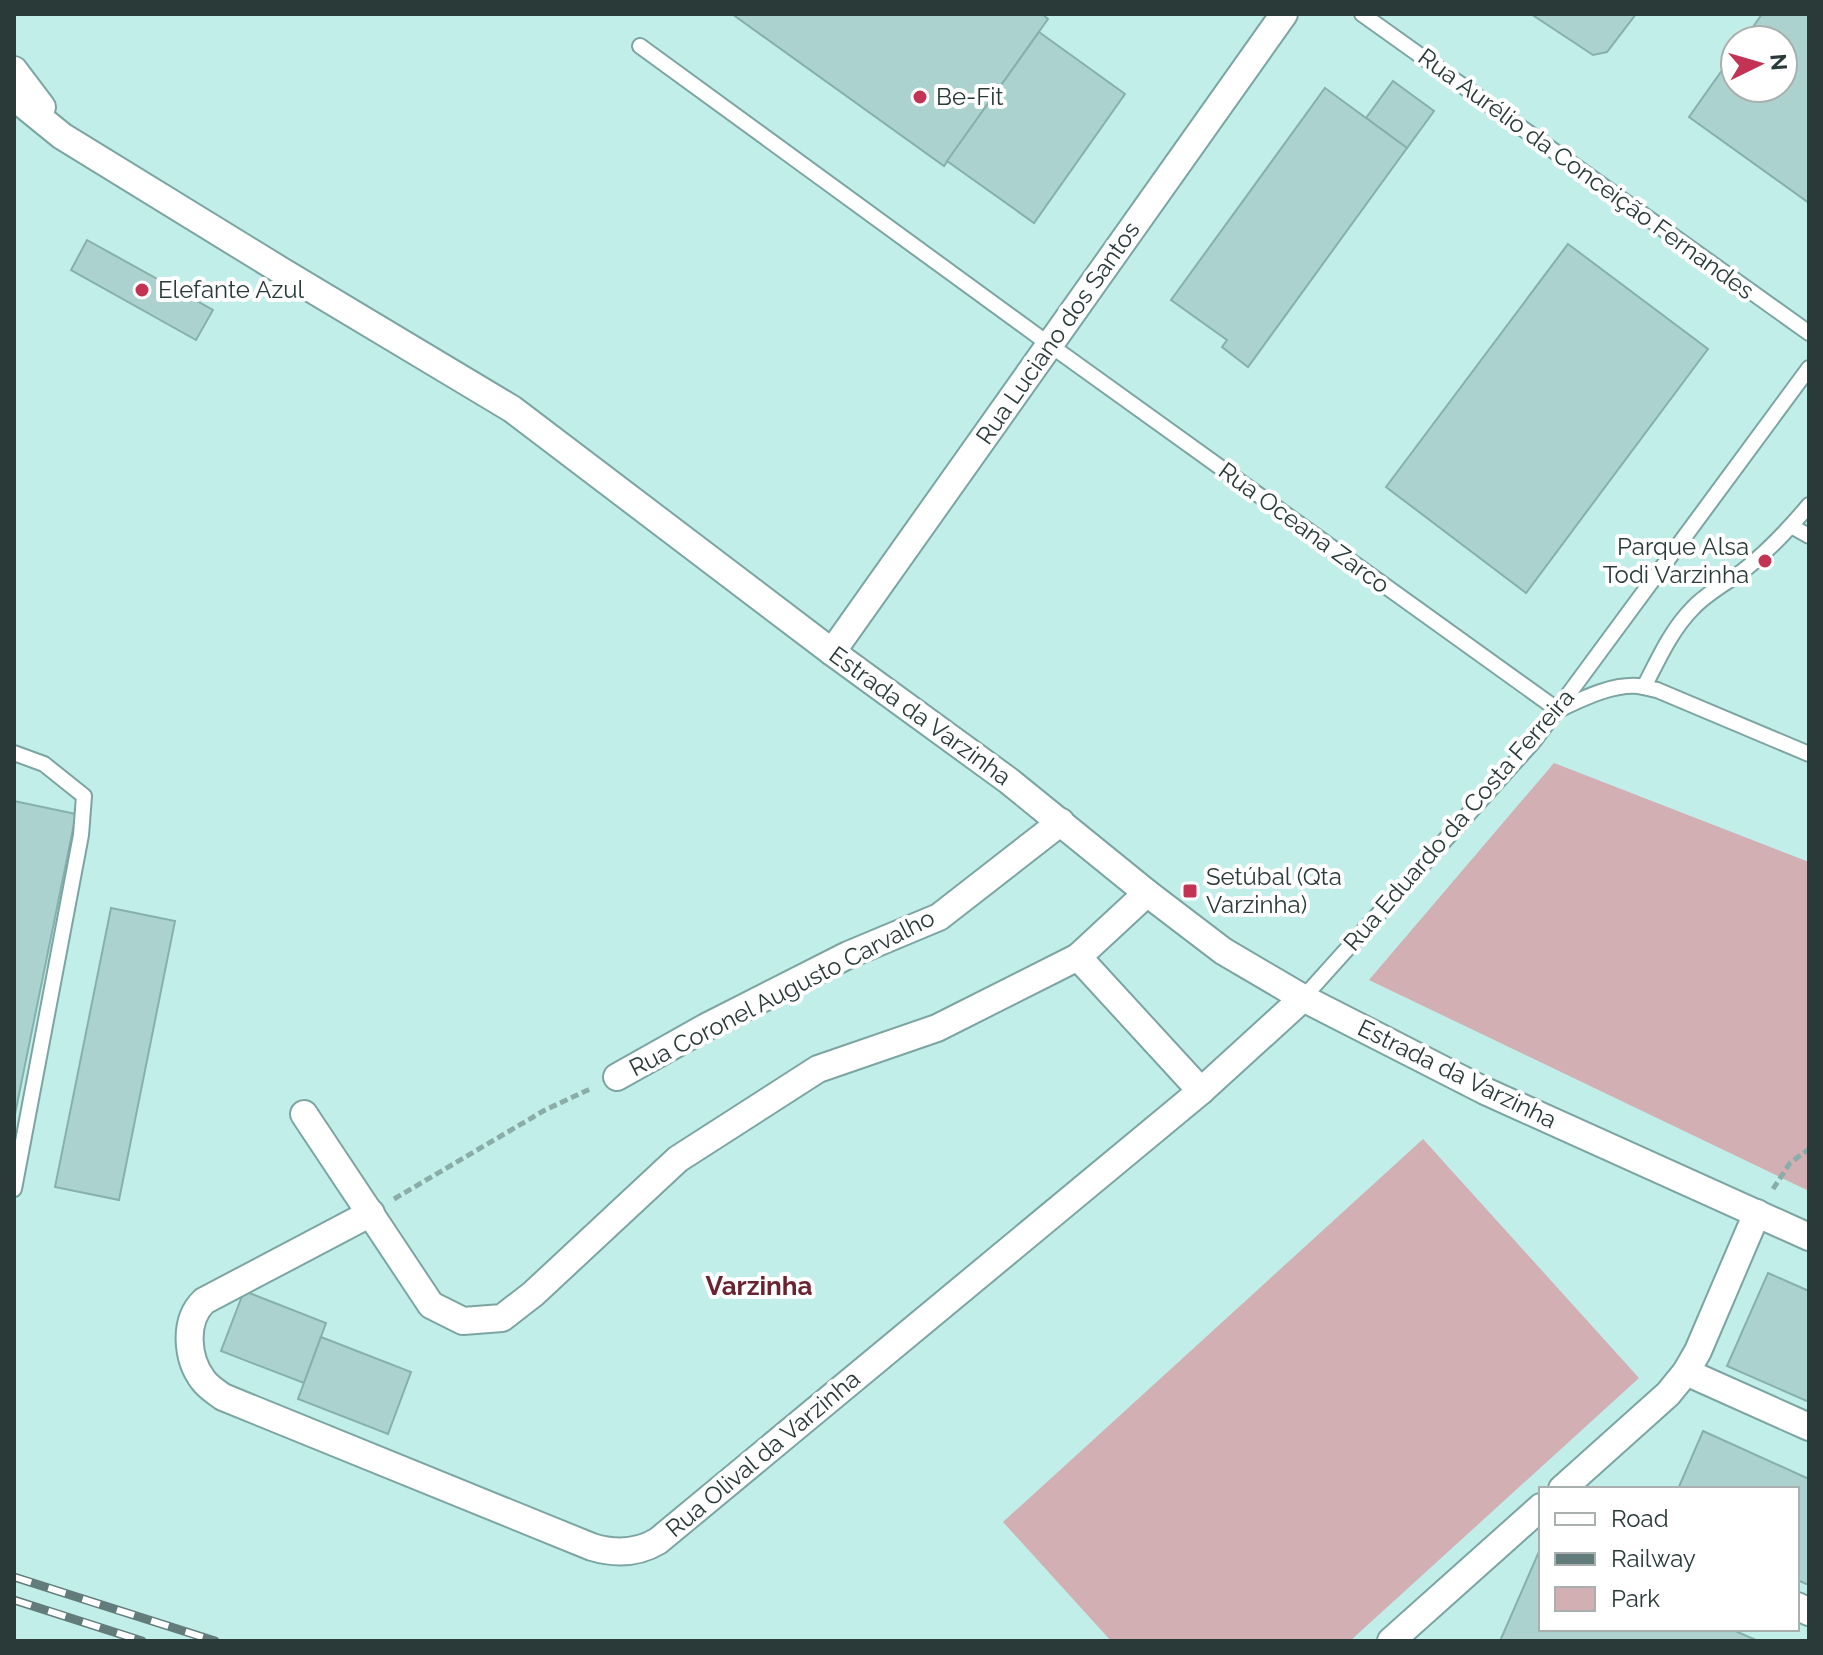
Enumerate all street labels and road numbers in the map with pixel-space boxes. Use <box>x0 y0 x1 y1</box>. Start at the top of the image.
street label: Rua Aurélio da Conceição Fernandes <box>1413 42 1760 305</box>
street label: Rua Luciano dos Santos <box>970 216 1146 450</box>
street label: Rua Oceana Zarco <box>1213 456 1395 599</box>
street label: Estrada da Varzinha <box>824 640 1017 791</box>
street label: Rua Eduardo da Costa Ferreira <box>1337 683 1580 956</box>
street label: Rua Coronel Augusto Carvalho <box>624 903 939 1082</box>
street label: Estrada da Varzinha <box>1353 1013 1561 1134</box>
street label: Rua Olival da Varzinha <box>660 1364 866 1543</box>

